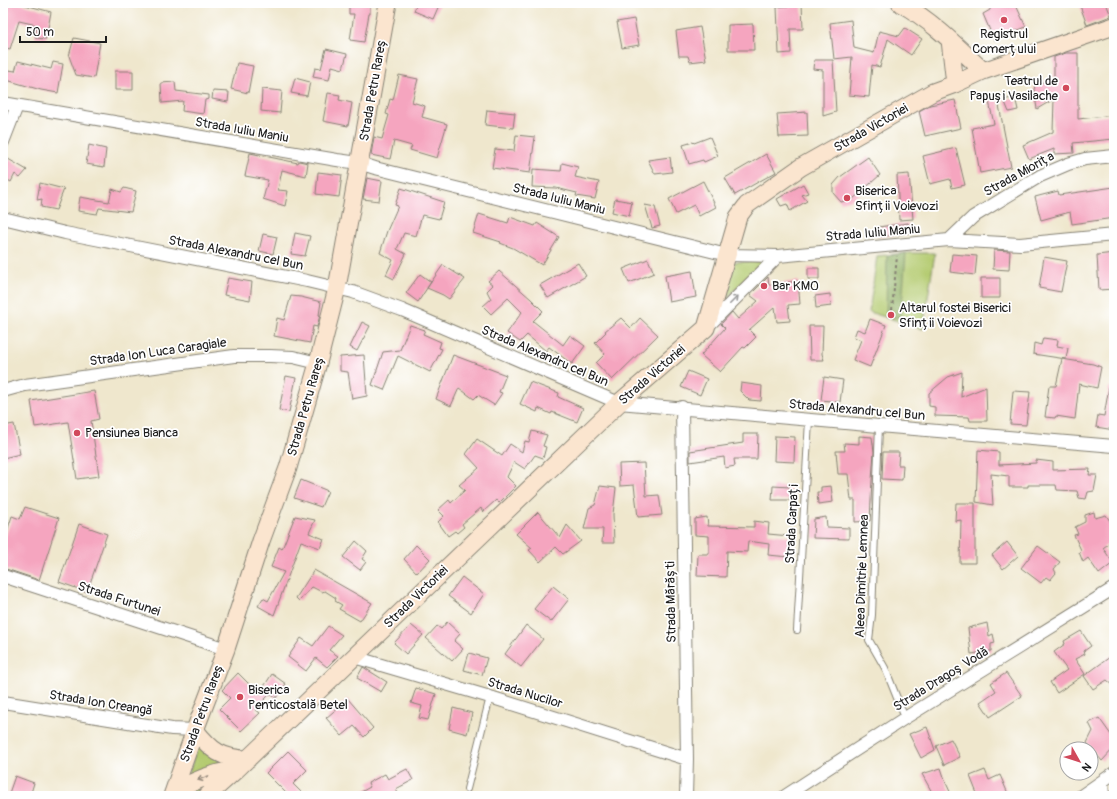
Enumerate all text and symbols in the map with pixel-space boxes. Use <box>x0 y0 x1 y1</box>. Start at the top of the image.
marker: Registrul Comerțului <box>999 15 1009 25</box>
scale bar <box>20 18 106 44</box>
text: 50 m <box>26 25 54 40</box>
place label: Registrul Comerțului <box>972 26 1036 57</box>
street label: Strada Petru Rareș <box>356 38 390 142</box>
place label: Teatrul de Papuși Vasilache <box>969 73 1059 104</box>
marker: Teatrul de Papuși Vasilache <box>1061 83 1071 93</box>
street label: Strada Victoriei <box>831 100 911 156</box>
street label: Strada Iuliu Maniu <box>194 114 290 146</box>
street label: Strada Miorița <box>981 148 1057 200</box>
street label: Strada Iuliu Maniu <box>511 180 607 218</box>
place label: Biserica Sfinții Voievozi <box>855 183 938 214</box>
marker: Biserica Sfinții Voievozi <box>842 193 852 203</box>
street label: Strada Iuliu Maniu <box>825 221 921 245</box>
street label: Strada Alexandru cel Bun <box>167 232 305 274</box>
place label: Bar KM0 <box>772 278 819 294</box>
marker: Bar KM0 <box>759 281 769 291</box>
one-way arrow <box>729 295 739 305</box>
place label: Altarul fostei Biserici Sfinții Voievozi <box>899 300 1011 331</box>
marker: Altarul fostei Biserici Sfinții Voievozi <box>886 310 896 320</box>
street label: Strada Alexandru cel Bun <box>479 322 611 390</box>
street label: Strada Ion Luca Caragiale <box>89 334 228 370</box>
street label: Strada Victoriei <box>615 342 689 408</box>
street label: Strada Petru Rareș <box>284 354 328 458</box>
street label: Strada Alexandru cel Bun <box>788 396 926 424</box>
place label: Pensiunea Bianca <box>85 425 178 441</box>
marker: Pensiunea Bianca <box>72 428 82 438</box>
street label: Strada Carpați <box>782 484 802 564</box>
street label: Aleea Dimitrie Lemnea <box>852 514 872 638</box>
street label: Strada Mărăști <box>662 561 680 643</box>
street label: Strada Victoriei <box>380 562 452 632</box>
street label: Strada Furtunei <box>76 578 162 620</box>
street label: Strada Dragoș Vodă <box>890 643 992 715</box>
street label: Strada Petru Rareș <box>177 662 227 764</box>
street label: Strada Nucilor <box>486 674 565 712</box>
place label: Biserica Penticostală Betel <box>248 682 348 713</box>
street label: Strada Ion Creangă <box>48 687 154 719</box>
marker: Biserica Penticostală Betel <box>235 692 245 702</box>
north arrow <box>1059 741 1099 781</box>
text: N <box>1079 760 1094 774</box>
one-way arrow <box>197 774 209 782</box>

